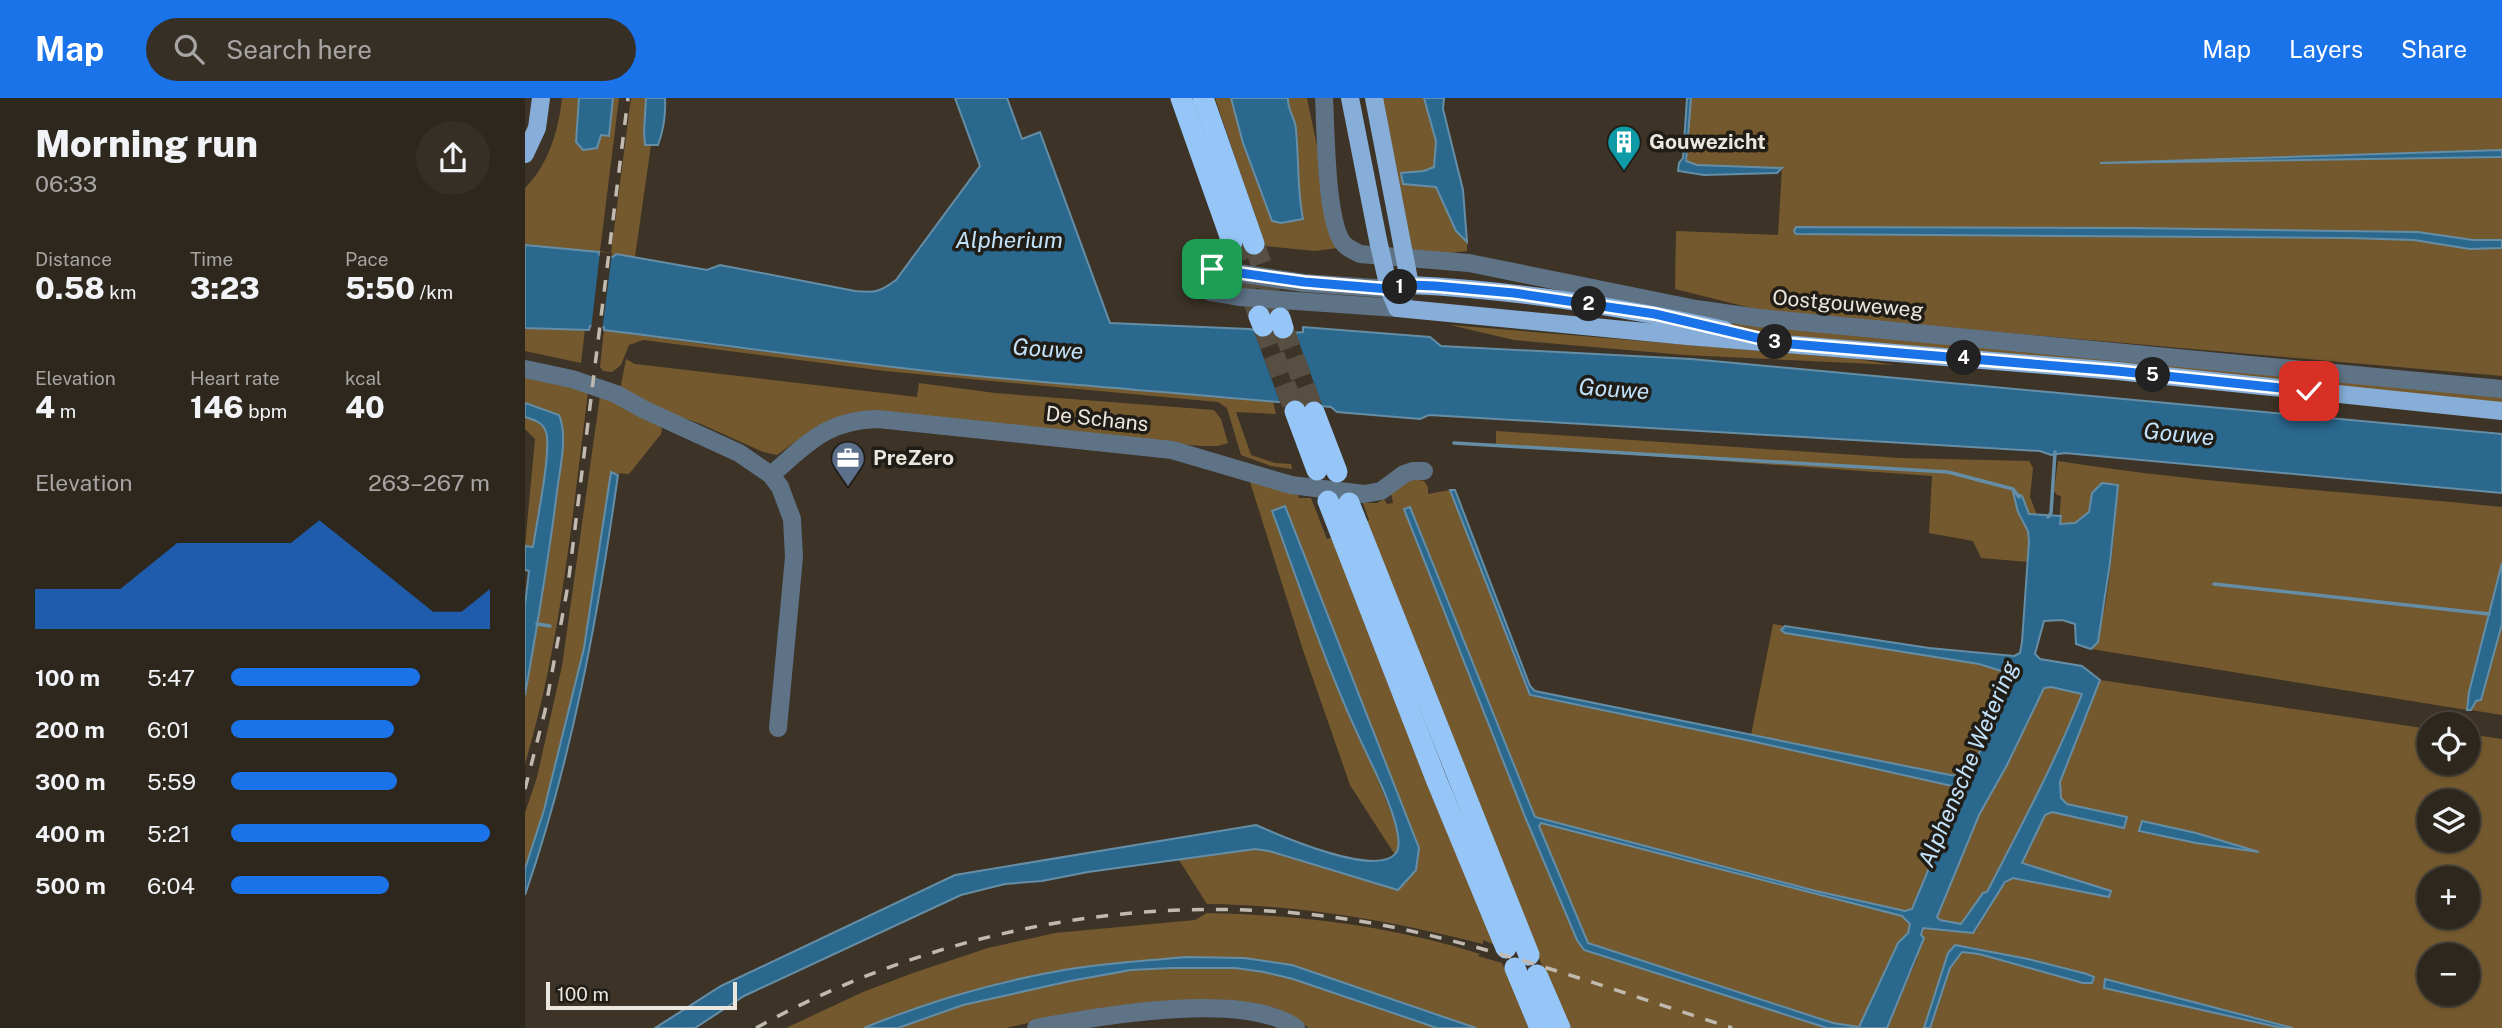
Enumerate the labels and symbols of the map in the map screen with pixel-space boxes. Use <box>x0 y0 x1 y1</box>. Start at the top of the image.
building icon: Gouwezicht <box>1605 123 1643 172</box>
place label: Gouwezicht <box>1649 129 1766 154</box>
water label: Alpherium <box>955 226 1063 253</box>
pin <box>1182 239 1242 299</box>
pin: 1 <box>1383 270 1417 304</box>
street label: Oostgouweweg <box>1771 284 1925 323</box>
pin: 2 <box>1571 286 1607 322</box>
pin: 3 <box>1757 324 1793 360</box>
water label: Gouwe <box>1012 333 1084 364</box>
pin: 4 <box>1947 341 1981 376</box>
pin: 5 <box>2135 358 2171 392</box>
pin <box>2279 361 2339 421</box>
water label: Gouwe <box>1578 373 1650 404</box>
street label: De Schans <box>1044 401 1150 436</box>
water label: Gouwe <box>2142 416 2216 451</box>
office icon: PreZero <box>829 439 867 488</box>
place label: PreZero <box>873 445 954 470</box>
water label: Alphensche Wetering <box>1912 657 2023 871</box>
scale bar <box>546 979 737 1011</box>

